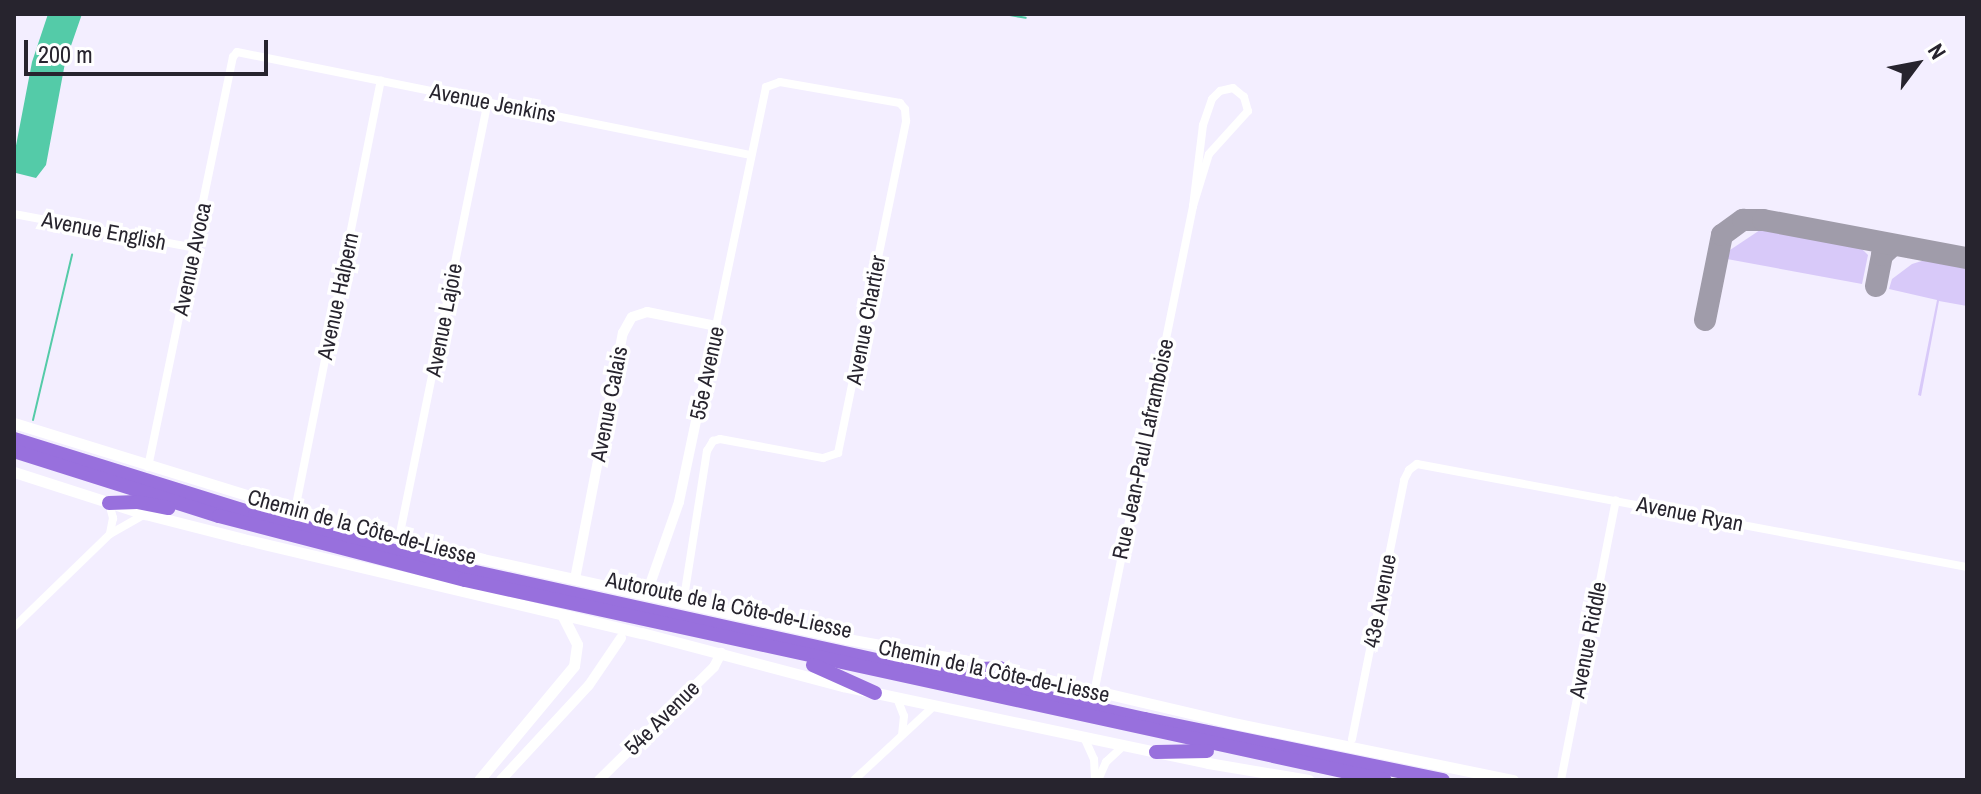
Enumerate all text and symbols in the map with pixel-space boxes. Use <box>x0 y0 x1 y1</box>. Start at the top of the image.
scale bar <box>28 24 272 74</box>
north arrow <box>1877 24 1957 104</box>
text: 200 m <box>38 38 93 70</box>
text: N <box>1921 38 1954 65</box>
street label: Avenue Jenkins <box>428 78 558 128</box>
street label: Avenue Avoca <box>167 200 217 318</box>
street label: Avenue English <box>40 206 168 256</box>
street label: Avenue Halpern <box>312 230 364 362</box>
street label: Avenue Chartier <box>841 253 891 387</box>
street label: Avenue Lajoie <box>420 261 468 379</box>
street label: 55e Avenue <box>684 323 730 423</box>
street label: Rue Jean-Paul Laframboise <box>1107 336 1179 562</box>
street label: Avenue Calais <box>585 344 633 464</box>
street label: Chemin de la Côte-de-Liesse <box>245 484 479 570</box>
street label: Avenue Ryan <box>1634 491 1746 537</box>
street label: 43e Avenue <box>1358 551 1402 651</box>
street label: Autoroute de la Côte-de-Liesse <box>604 566 854 644</box>
street label: Avenue Riddle <box>1564 580 1612 700</box>
street label: Chemin de la Côte-de-Liesse <box>876 634 1112 708</box>
street label: 54e Avenue <box>619 675 705 761</box>

